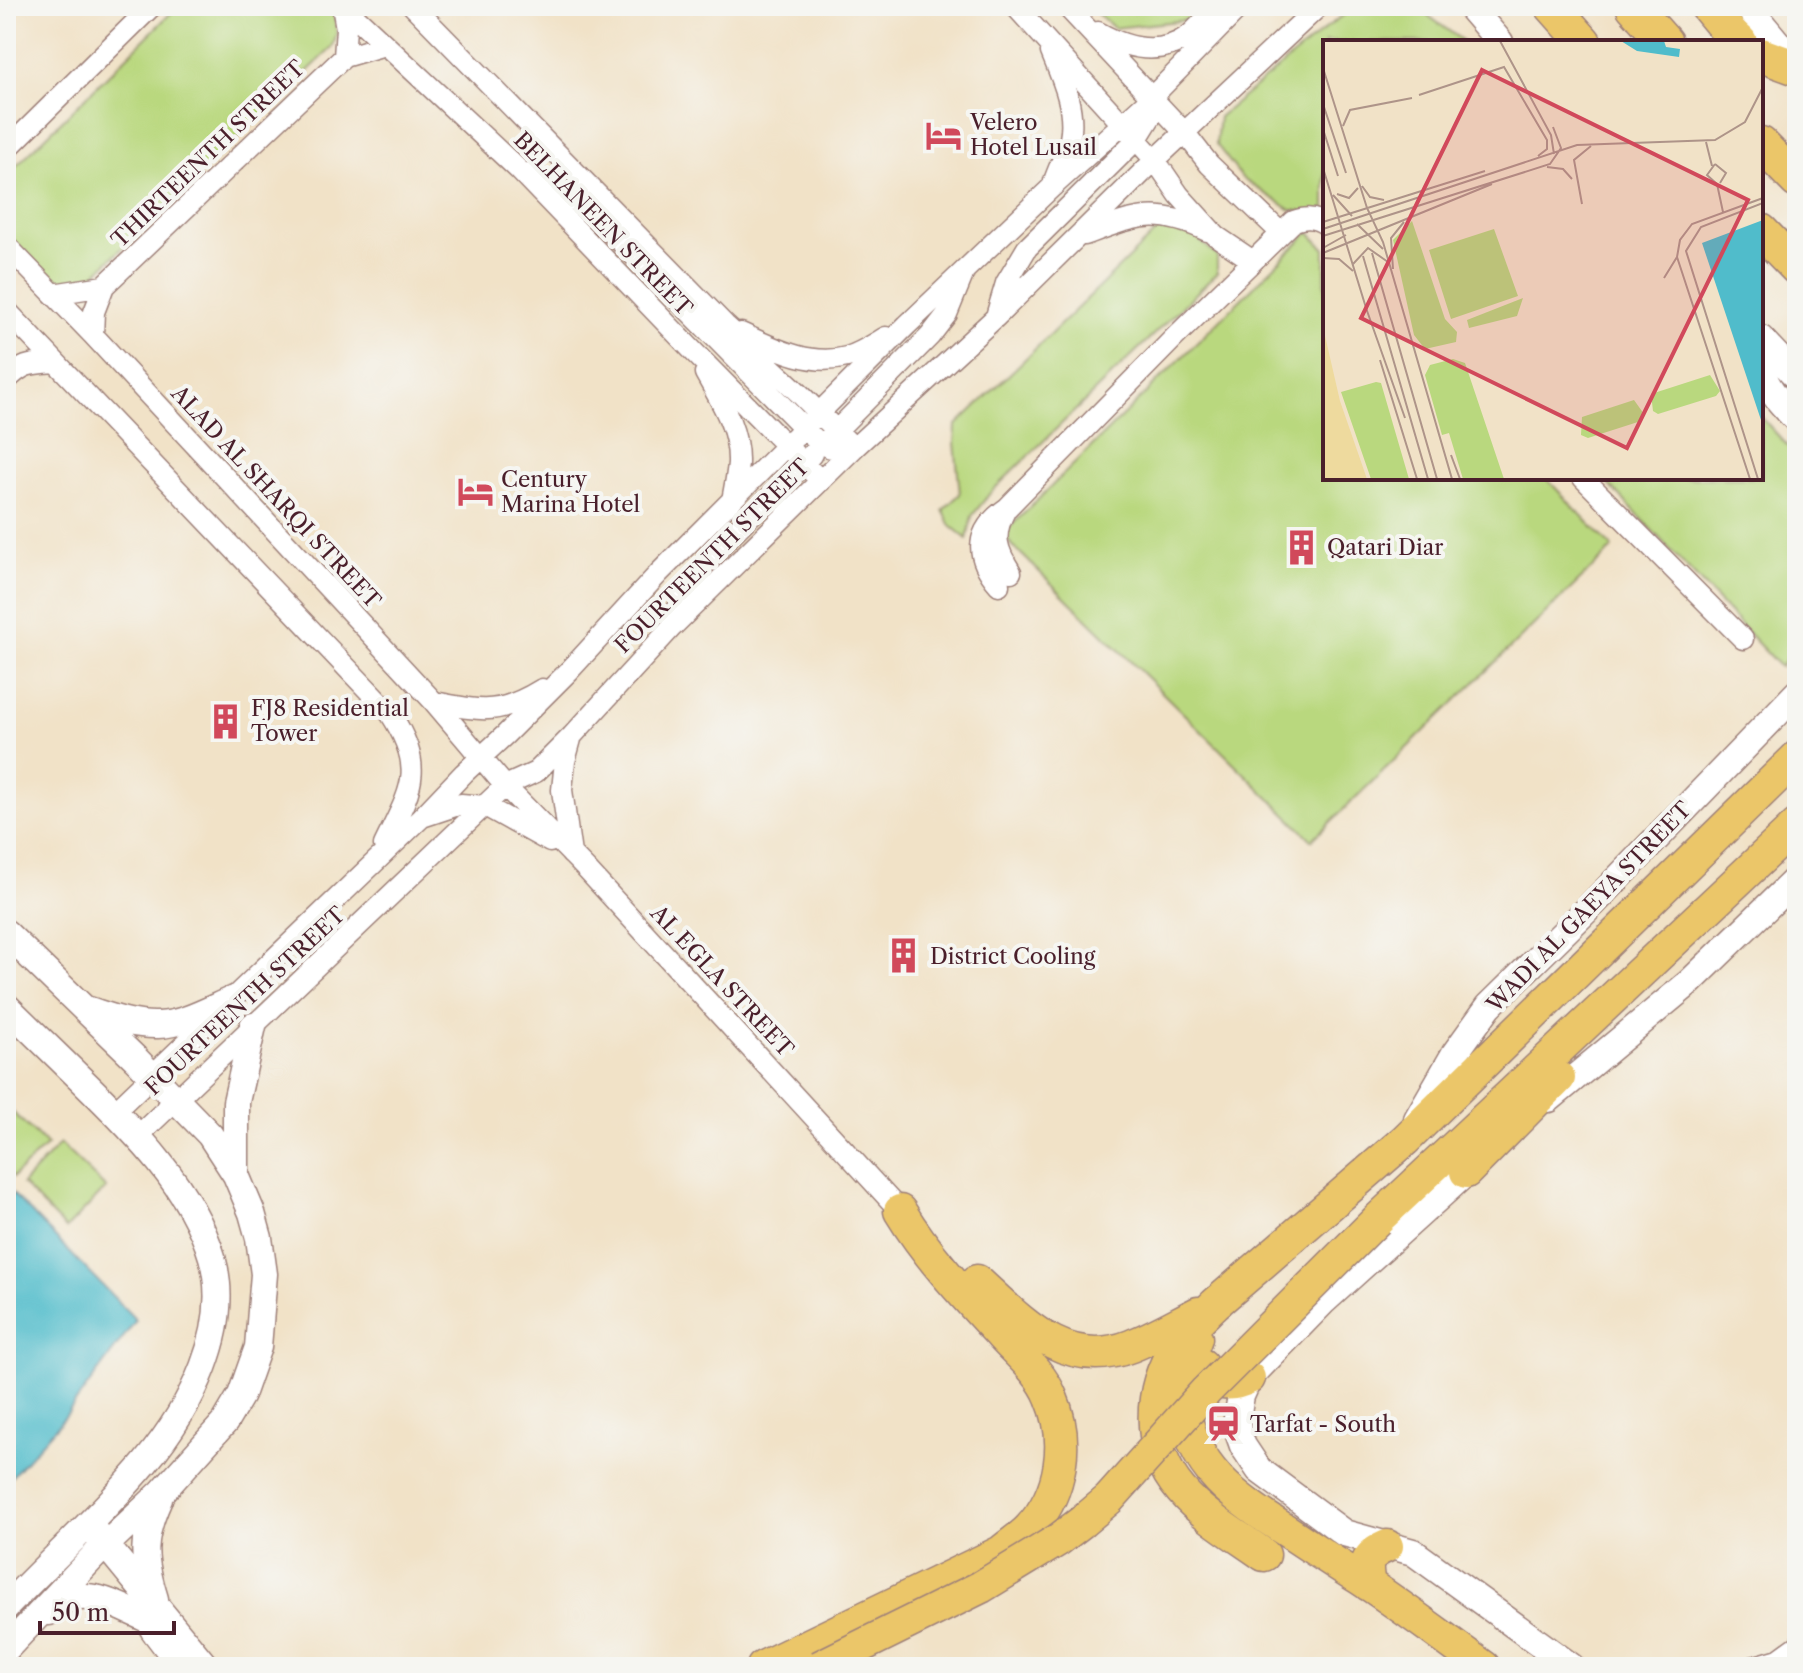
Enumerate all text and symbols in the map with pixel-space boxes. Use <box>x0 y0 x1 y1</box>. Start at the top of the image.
inset map <box>1323 40 1763 480</box>
street label: THIRTEENTH STREET <box>106 54 311 253</box>
place label: Velero Hotel Lusail <box>969 109 1097 161</box>
hotel icon: Velero Hotel Lusail <box>925 116 963 154</box>
street label: BELHANEEN STREET <box>508 126 698 322</box>
street label: ALAD AL SHARQI STREET <box>165 379 387 614</box>
street label: FOURTEENTH STREET <box>609 453 815 659</box>
place label: Century Marina Hotel <box>501 466 640 518</box>
hotel icon: Century Marina Hotel <box>456 473 494 511</box>
building icon: Qatari Diar <box>1282 528 1320 566</box>
place label: Qatari Diar <box>1327 534 1444 561</box>
place label: FJ8 Residential Tower <box>251 695 409 747</box>
building icon: FJ8 Residential Tower <box>206 702 244 740</box>
street label: WADI AL GAEYA STREET <box>1481 796 1697 1019</box>
street label: AL EGLA STREET <box>644 899 799 1063</box>
street label: FOURTEENTH STREET <box>139 901 351 1101</box>
building icon: District Cooling <box>885 937 923 975</box>
place label: District Cooling <box>930 943 1096 970</box>
station icon: Tarfat - South <box>1205 1405 1243 1443</box>
place label: Tarfat - South <box>1250 1411 1396 1438</box>
scale bar <box>40 1585 174 1635</box>
text: 50 m <box>52 1598 109 1627</box>

